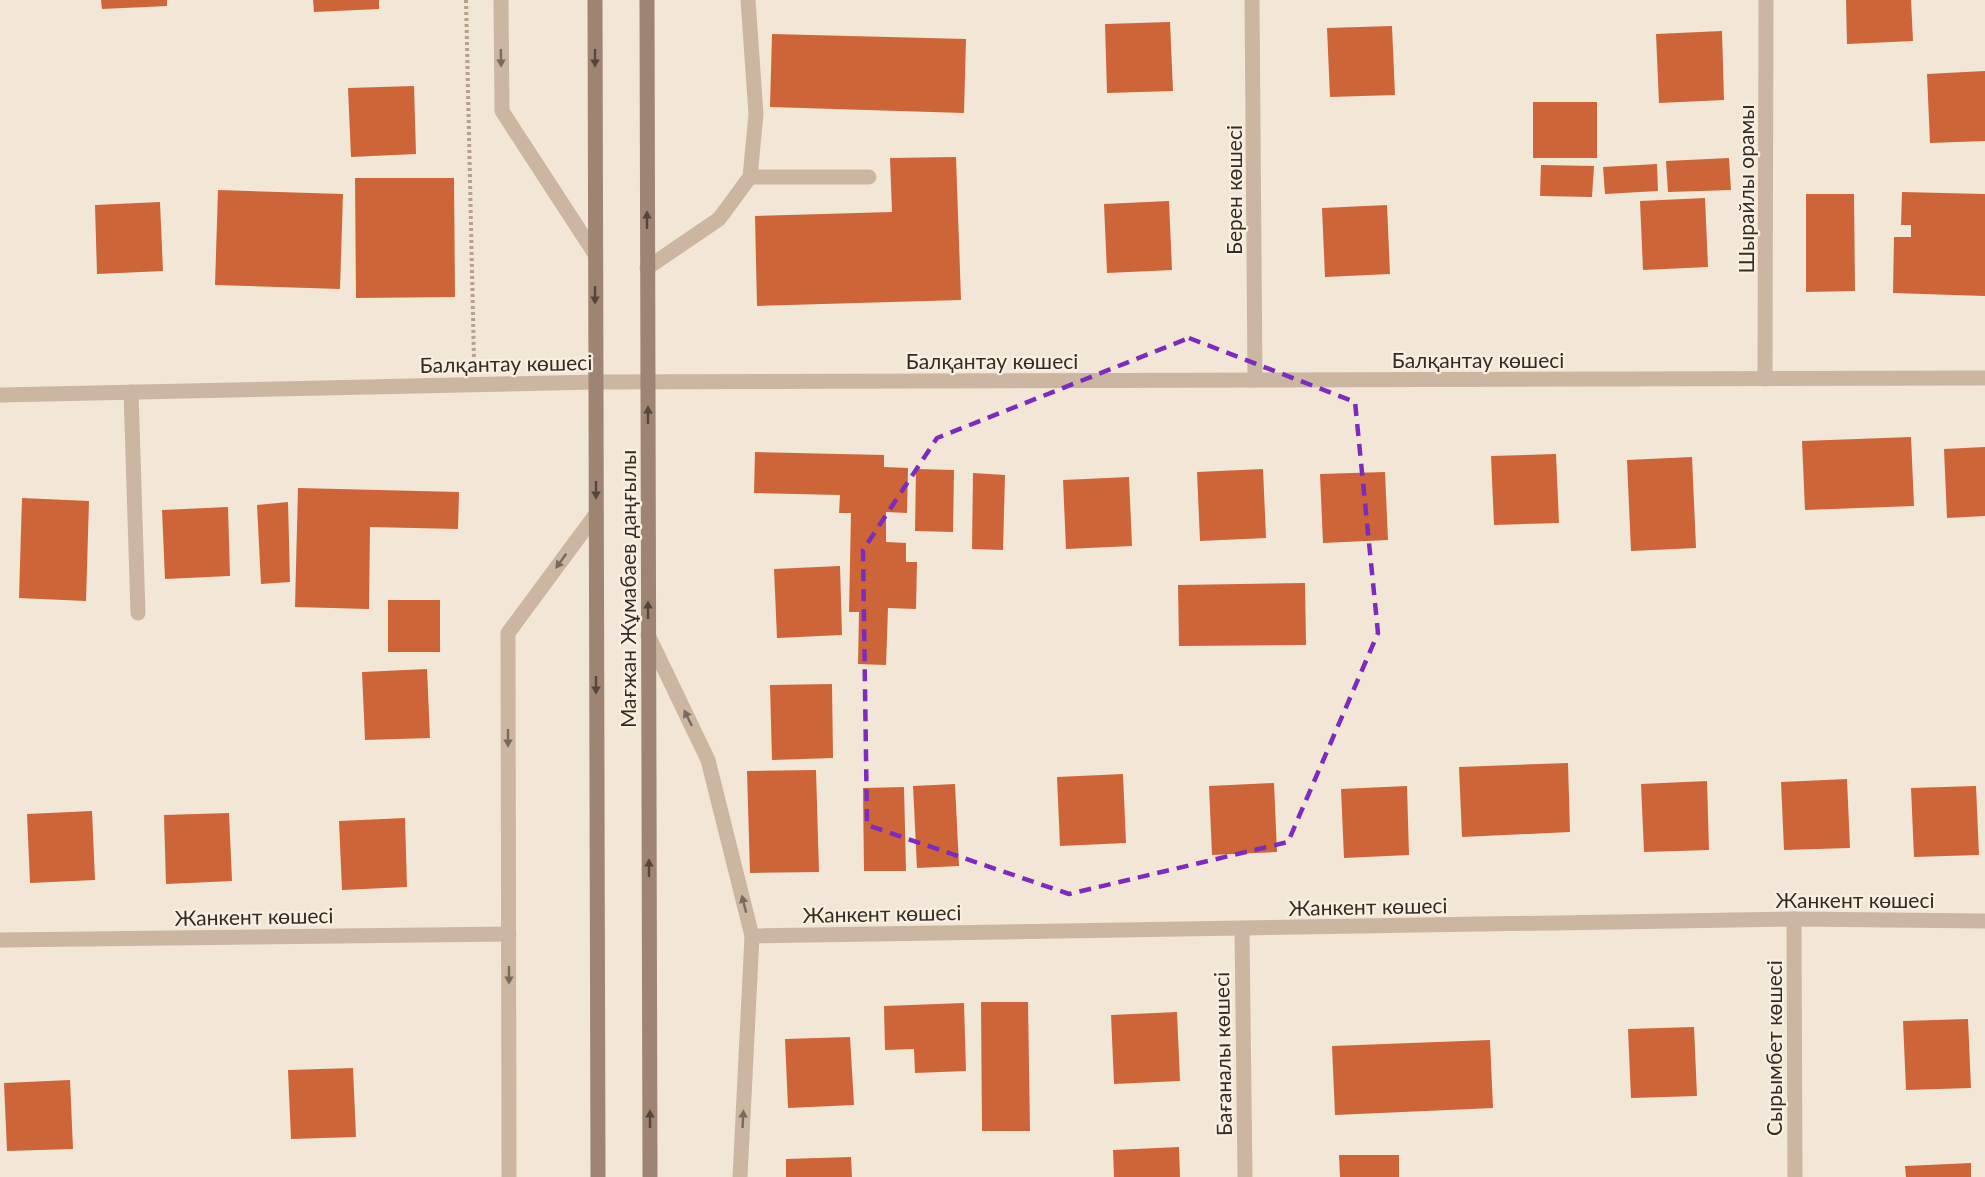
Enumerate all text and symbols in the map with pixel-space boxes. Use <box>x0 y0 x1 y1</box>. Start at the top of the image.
one-way arrow <box>496 49 506 68</box>
one-way arrow <box>590 49 600 68</box>
street label: Шырайлы орамы <box>1733 105 1758 273</box>
street label: Берен көшесі <box>1221 125 1246 255</box>
one-way arrow <box>642 210 652 229</box>
one-way arrow <box>590 286 600 305</box>
street label: Балқантау көшесі <box>1392 347 1564 372</box>
street label: Балқантау көшесі <box>906 348 1078 373</box>
street label: Балқантау көшесі <box>419 349 593 377</box>
one-way arrow <box>643 405 653 424</box>
street label: Мағжан Жұмабаев даңғылы <box>615 450 640 728</box>
one-way arrow <box>591 481 601 500</box>
one-way arrow <box>555 552 567 568</box>
one-way arrow <box>643 600 653 619</box>
one-way arrow <box>591 676 601 695</box>
one-way arrow <box>683 709 693 726</box>
one-way arrow <box>503 729 513 748</box>
one-way arrow <box>644 858 654 877</box>
street label: Жанкент көшесі <box>1775 887 1935 912</box>
street label: Жанкент көшесі <box>1288 892 1448 920</box>
one-way arrow <box>739 895 749 913</box>
street label: Жанкент көшесі <box>802 899 962 927</box>
street label: Жанкент көшесі <box>174 902 334 930</box>
street label: Сырымбет көшесі <box>1761 960 1786 1136</box>
one-way arrow <box>504 966 514 985</box>
street label: Бағаналы көшесі <box>1208 972 1236 1136</box>
one-way arrow <box>645 1109 655 1128</box>
one-way arrow <box>739 1109 748 1128</box>

